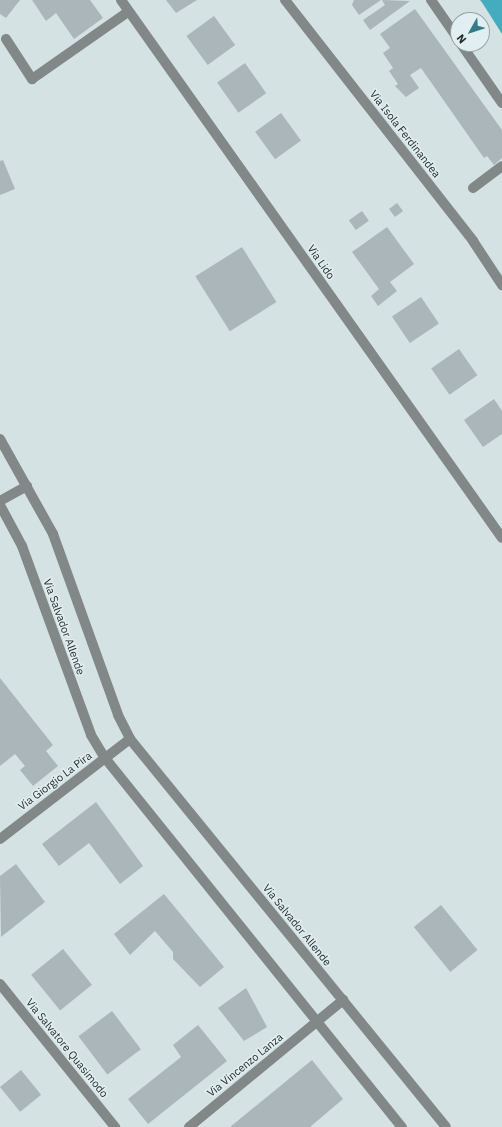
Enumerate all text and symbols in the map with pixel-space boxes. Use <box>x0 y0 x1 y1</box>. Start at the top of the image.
north arrow <box>450 12 490 52</box>
text: N <box>454 31 469 46</box>
street label: Via Isola Ferdinandea <box>367 88 443 180</box>
street label: Via Lido <box>304 242 338 282</box>
street label: Via Salvador Allende <box>41 577 87 677</box>
street label: Via Giorgio La Pira <box>16 749 94 813</box>
street label: Via Salvador Allende <box>260 882 334 968</box>
street label: Via Salvatore Quasimodo <box>23 996 111 1100</box>
street label: Via Vincenzo Lanza <box>204 1030 286 1100</box>

